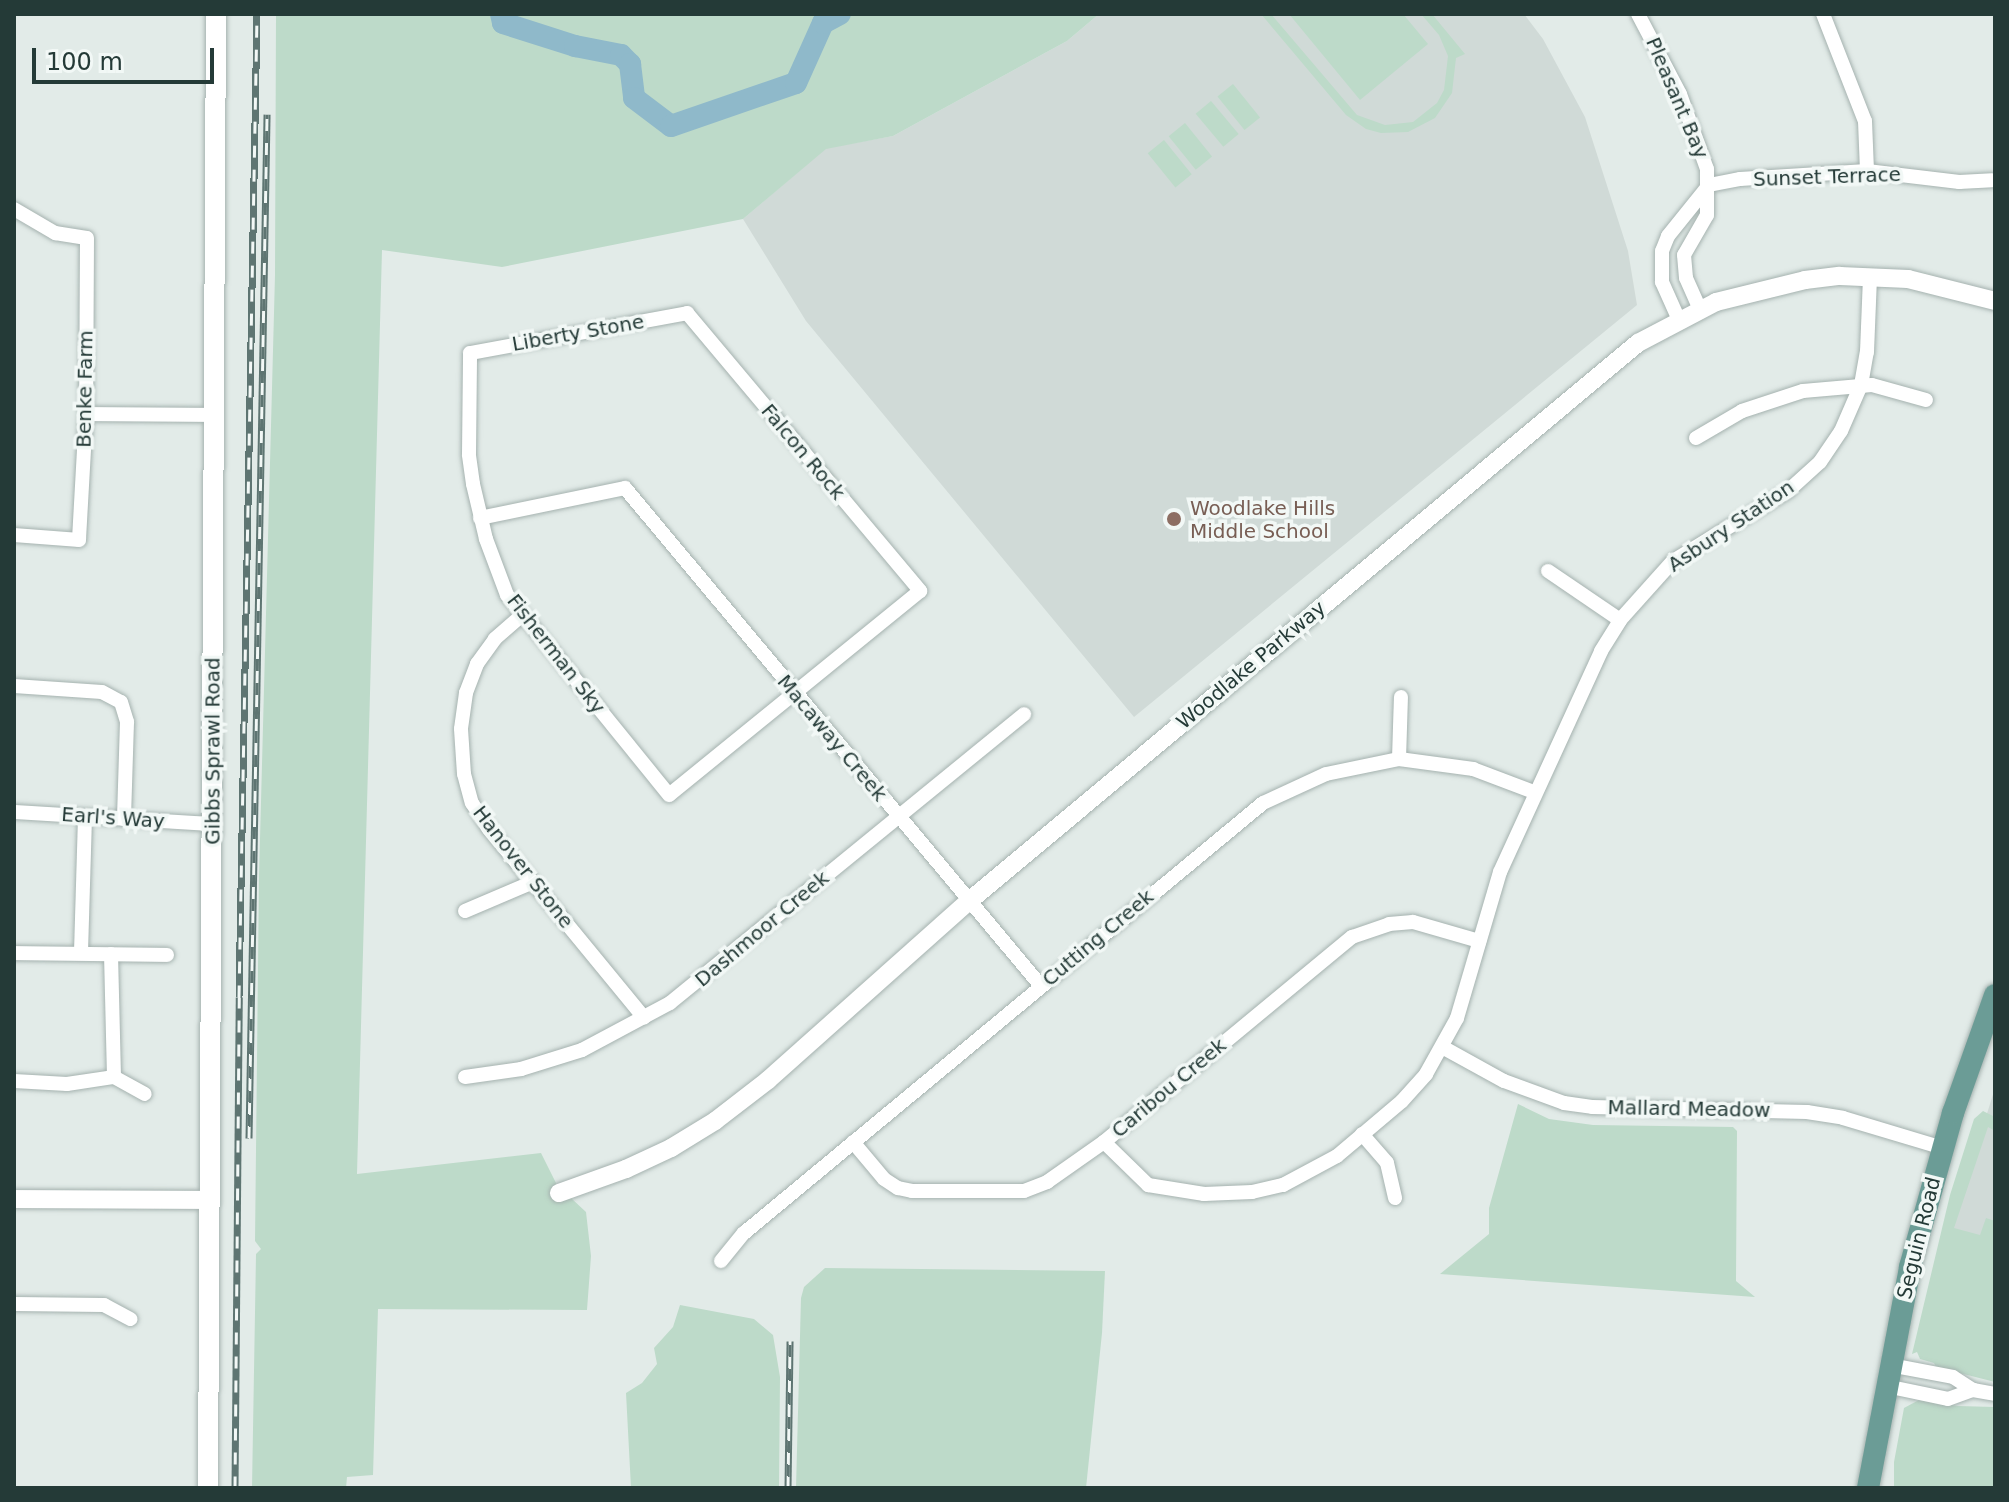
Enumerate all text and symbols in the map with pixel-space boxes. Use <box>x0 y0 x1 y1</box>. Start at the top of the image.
scale bar <box>36 32 218 82</box>
street label: Pleasant Bay <box>1641 34 1713 162</box>
text: 100 m <box>46 48 123 76</box>
street label: Sunset Terrace <box>1753 162 1901 192</box>
street label: Liberty Stone <box>510 310 646 356</box>
street label: Benke Farm <box>72 330 98 448</box>
street label: Falcon Rock <box>756 399 850 505</box>
street label: Asbury Station <box>1663 475 1799 577</box>
place label: Woodlake Hills Middle School <box>1190 496 1335 543</box>
marker: Woodlake Hills Middle School <box>1165 510 1183 528</box>
street label: Fisherman Sky <box>502 589 610 719</box>
street label: Woodlake Parkway <box>1172 596 1330 734</box>
street label: Gibbs Sprawl Road <box>201 657 225 845</box>
street label: Macaway Creek <box>772 670 892 806</box>
street label: Hanover Stone <box>468 801 578 933</box>
street label: Earl's Way <box>61 802 165 834</box>
street label: Dashmoor Creek <box>690 866 834 992</box>
street label: Cutting Creek <box>1038 885 1158 991</box>
street label: Caribou Creek <box>1107 1033 1231 1143</box>
street label: Mallard Meadow <box>1607 1096 1771 1122</box>
street label: Seguin Road <box>1892 1174 1946 1302</box>

